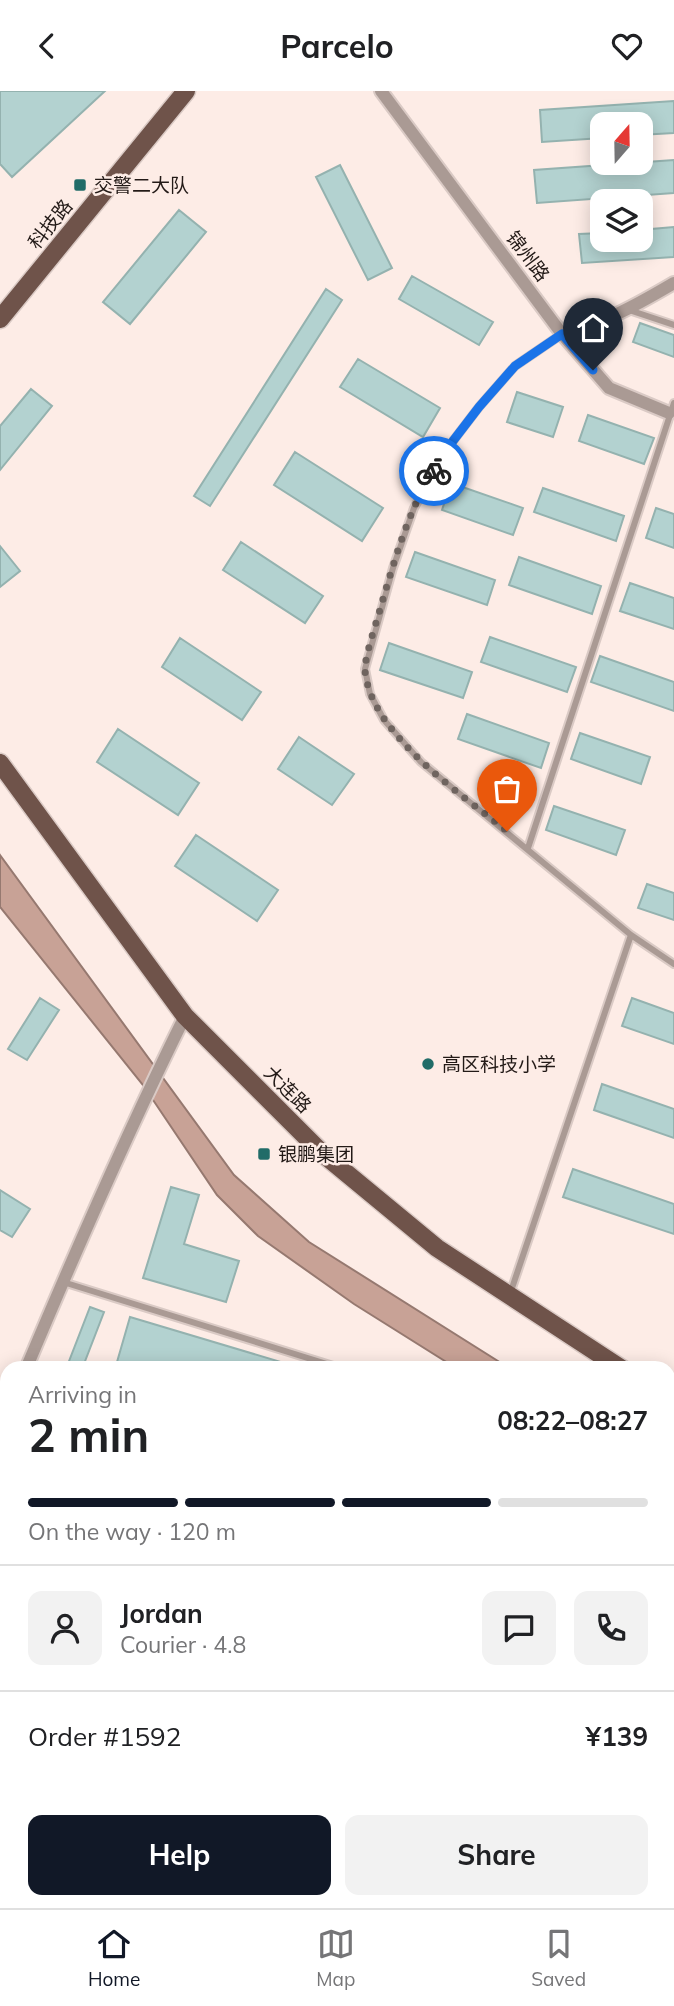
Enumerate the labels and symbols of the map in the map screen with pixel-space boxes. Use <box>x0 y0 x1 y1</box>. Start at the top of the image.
north arrow <box>590 112 653 175</box>
place label: 交警二大队 <box>94 173 189 197</box>
marker: 交警二大队 <box>72 177 88 193</box>
street label: 科技路 <box>23 194 77 254</box>
street label: 锦州路 <box>501 226 555 286</box>
pin <box>563 298 623 370</box>
courier <box>399 436 469 506</box>
pin <box>477 759 537 831</box>
place label: 高区科技小学 <box>442 1052 556 1076</box>
marker: 高区科技小学 <box>420 1056 436 1072</box>
street label: 大连路 <box>259 1060 317 1118</box>
place label: 银鹏集团 <box>278 1142 354 1166</box>
marker: 银鹏集团 <box>256 1146 272 1162</box>

